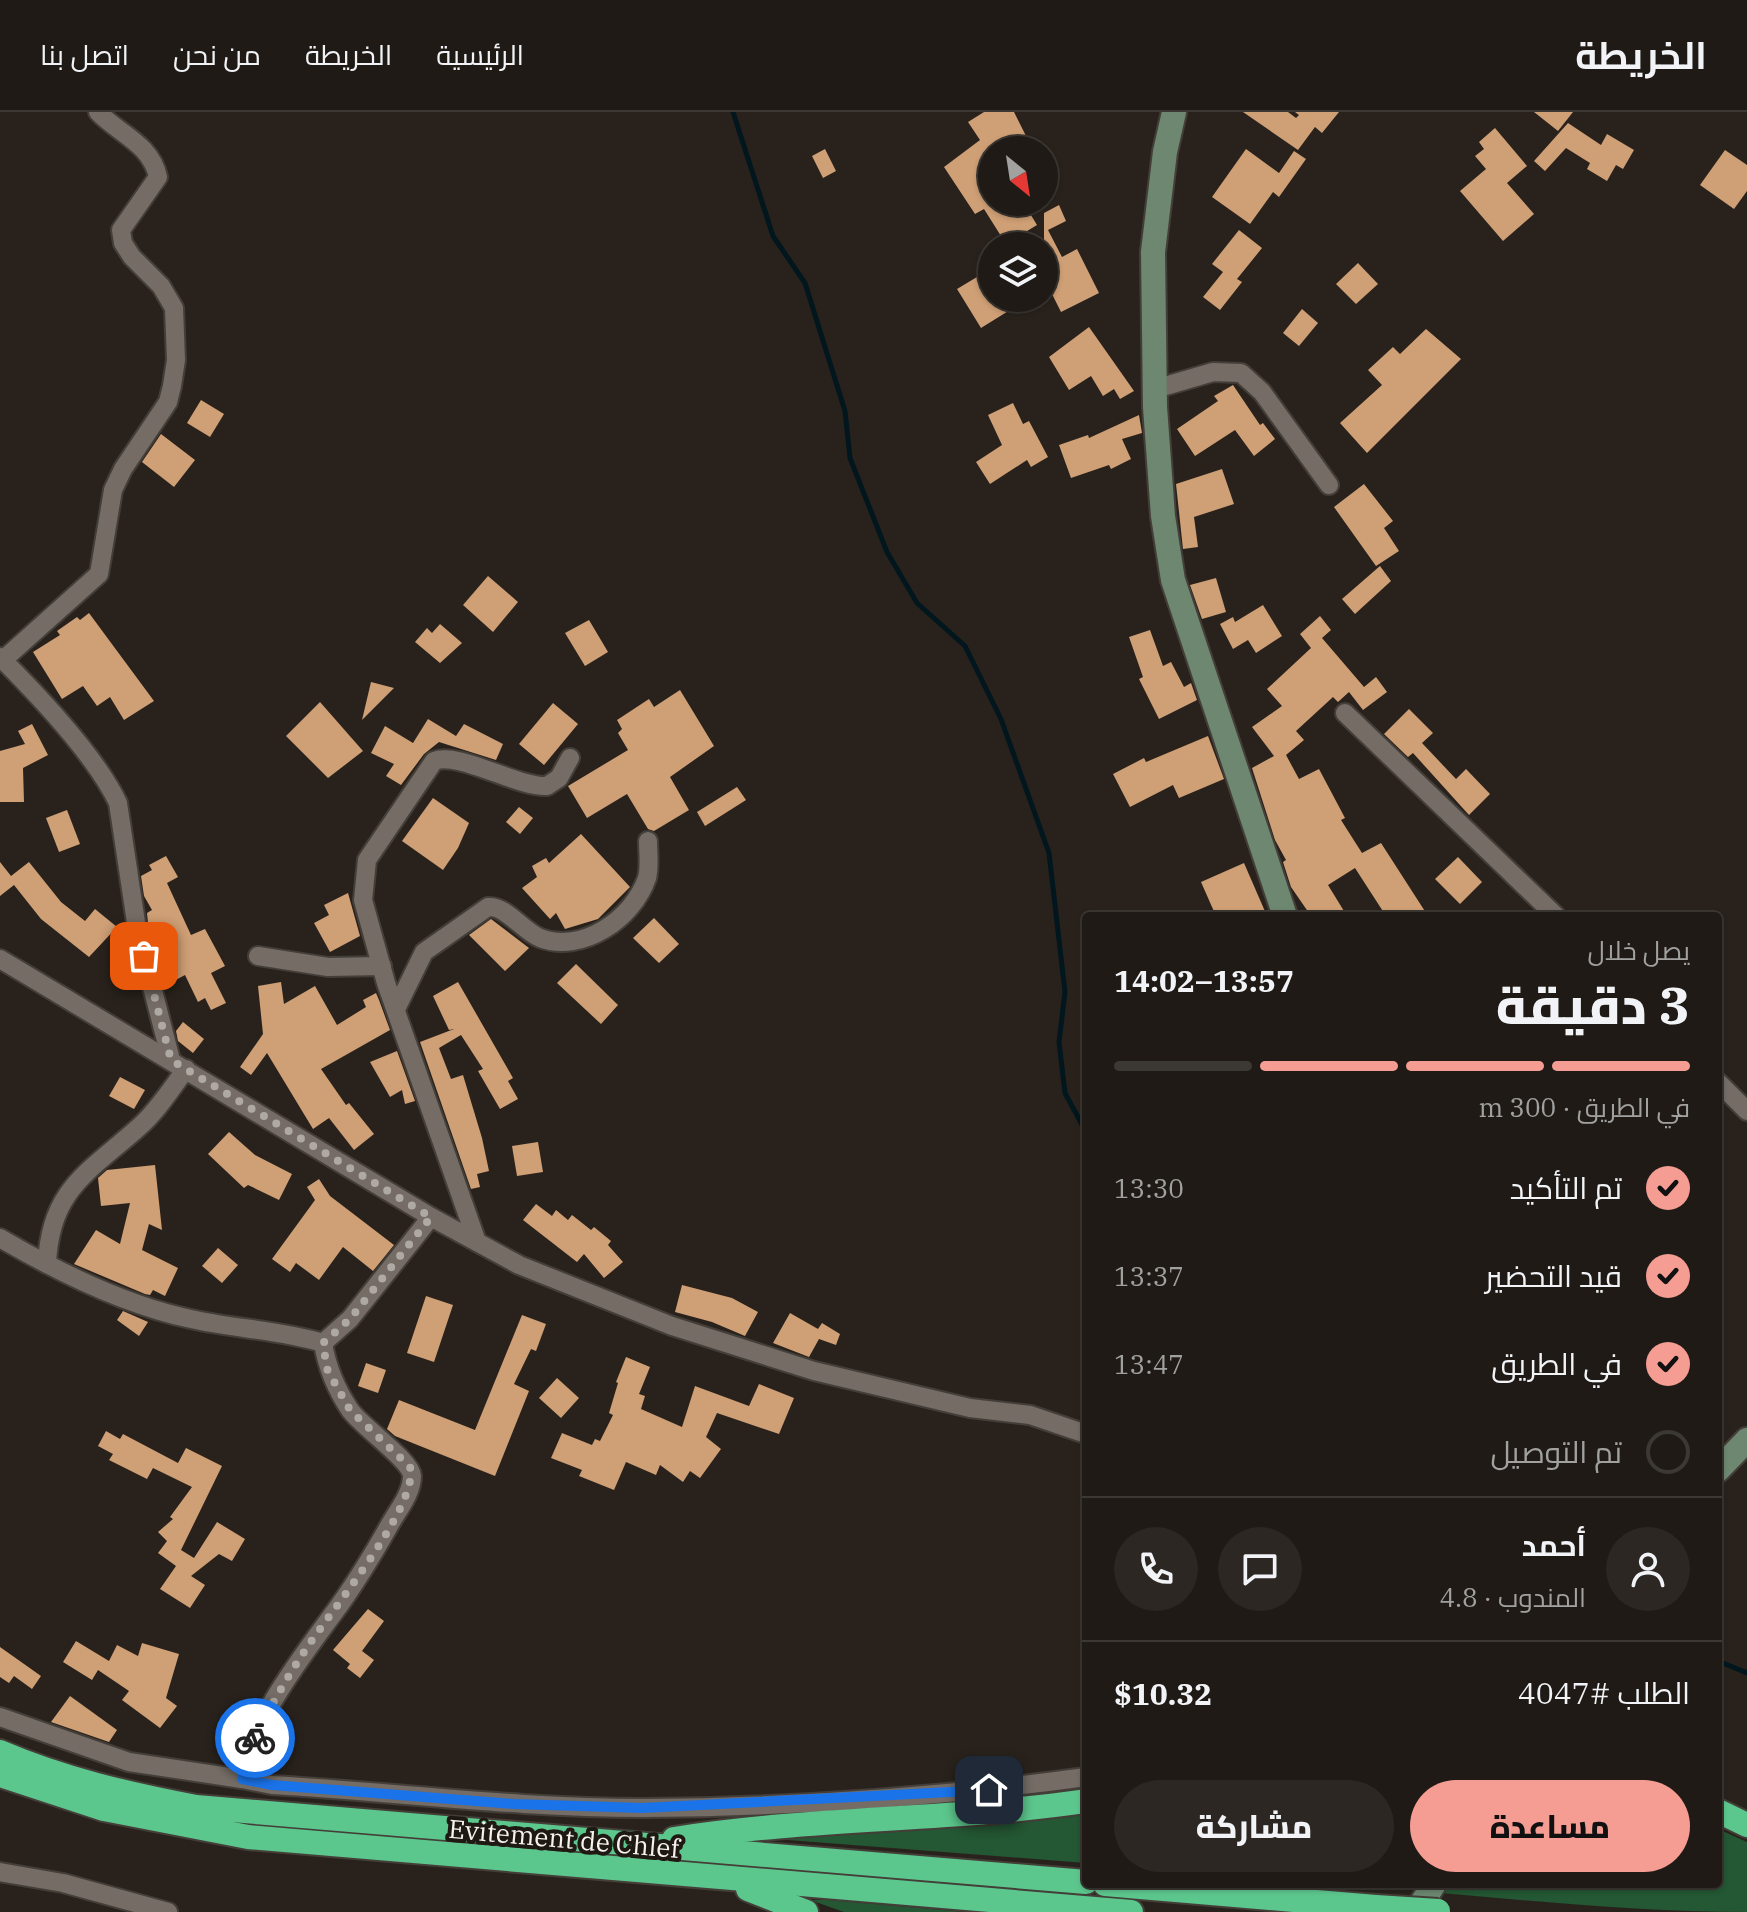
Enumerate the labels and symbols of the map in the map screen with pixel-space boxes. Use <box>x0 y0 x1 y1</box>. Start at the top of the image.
north arrow <box>978 136 1058 216</box>
pin <box>110 922 178 990</box>
courier <box>215 1698 295 1778</box>
pin <box>955 1756 1023 1824</box>
street label: Evitement de Chlef <box>447 1811 683 1865</box>

